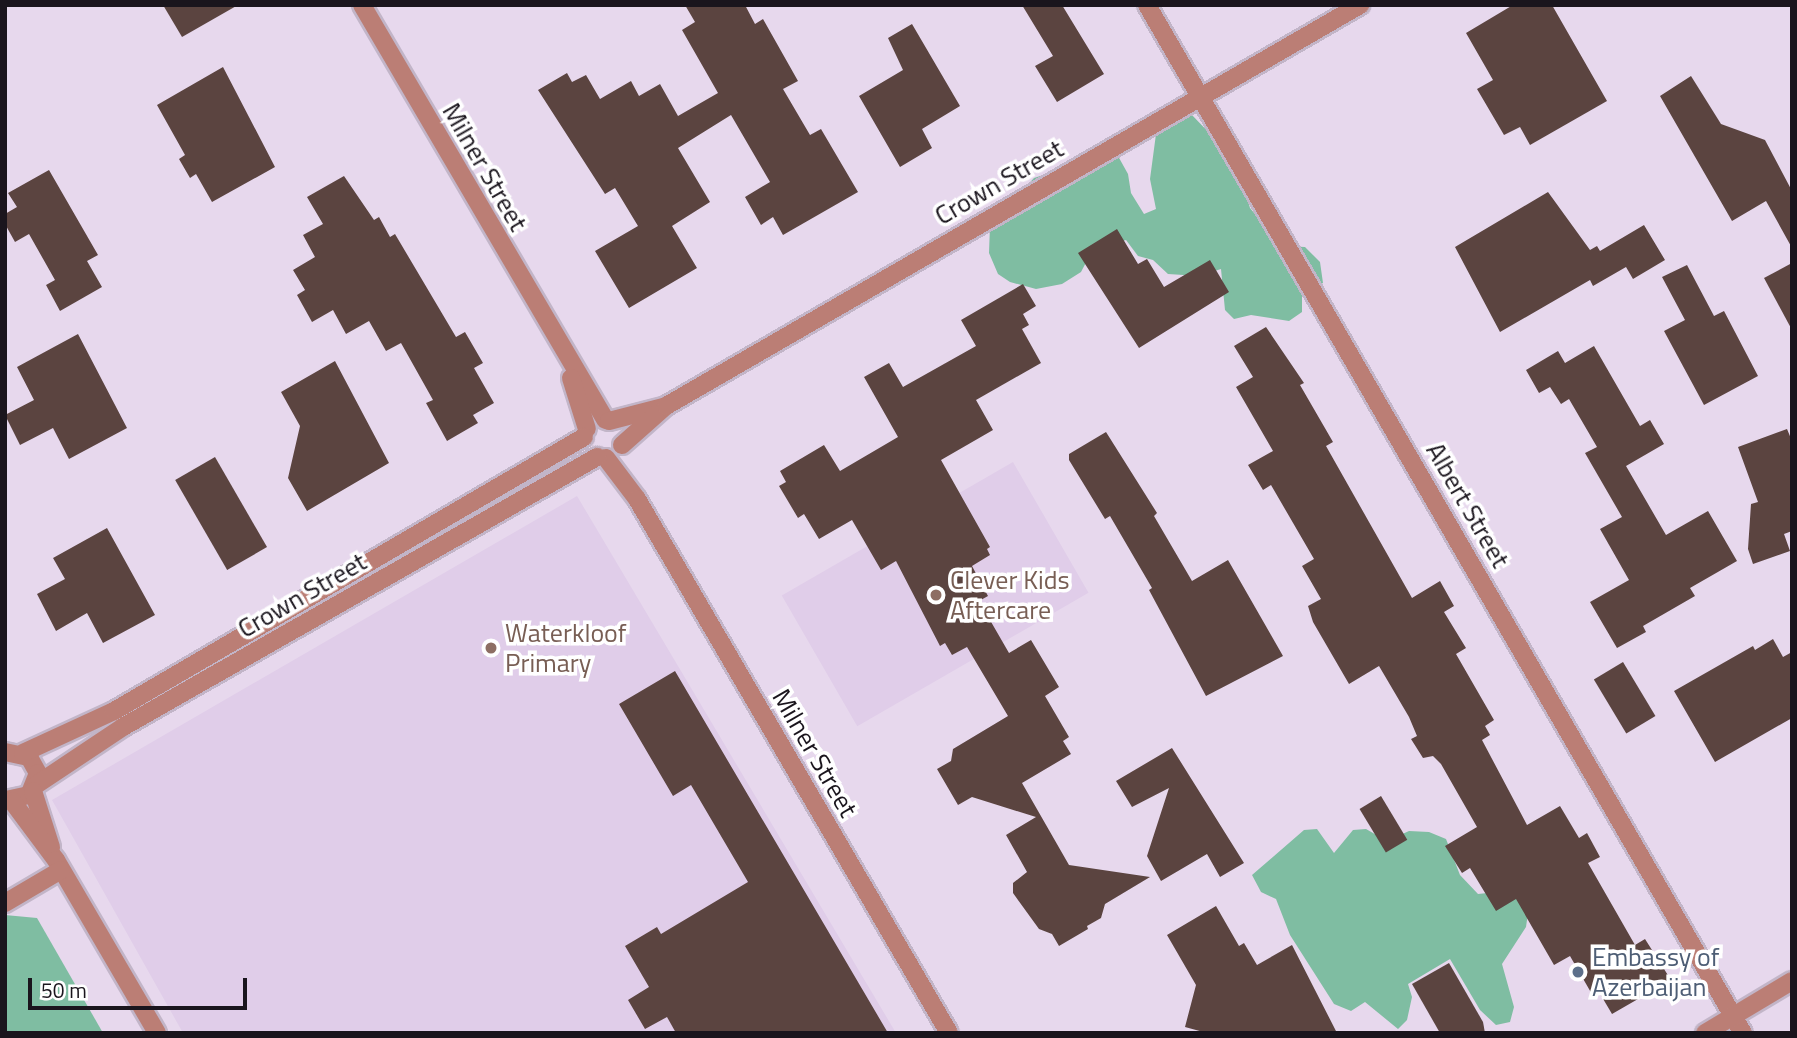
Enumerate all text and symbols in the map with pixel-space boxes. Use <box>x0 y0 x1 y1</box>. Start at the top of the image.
street label: Milner Street <box>436 98 534 236</box>
street label: Crown Street <box>929 133 1069 231</box>
street label: Albert Street <box>1420 437 1516 573</box>
street label: Crown Street <box>232 546 372 644</box>
place label: Clever Kids Aftercare <box>950 564 1070 626</box>
marker: Clever Kids Aftercare <box>928 587 944 603</box>
place label: Waterkloof Primary <box>505 617 626 678</box>
marker: Waterkloof Primary <box>483 640 499 656</box>
street label: Milner Street <box>766 684 864 822</box>
place label: Embassy of Azerbaijan <box>1592 941 1719 1002</box>
scale bar <box>32 964 250 1008</box>
marker: Embassy of Azerbaijan <box>1570 964 1586 980</box>
text: 50 m <box>41 974 87 1006</box>

